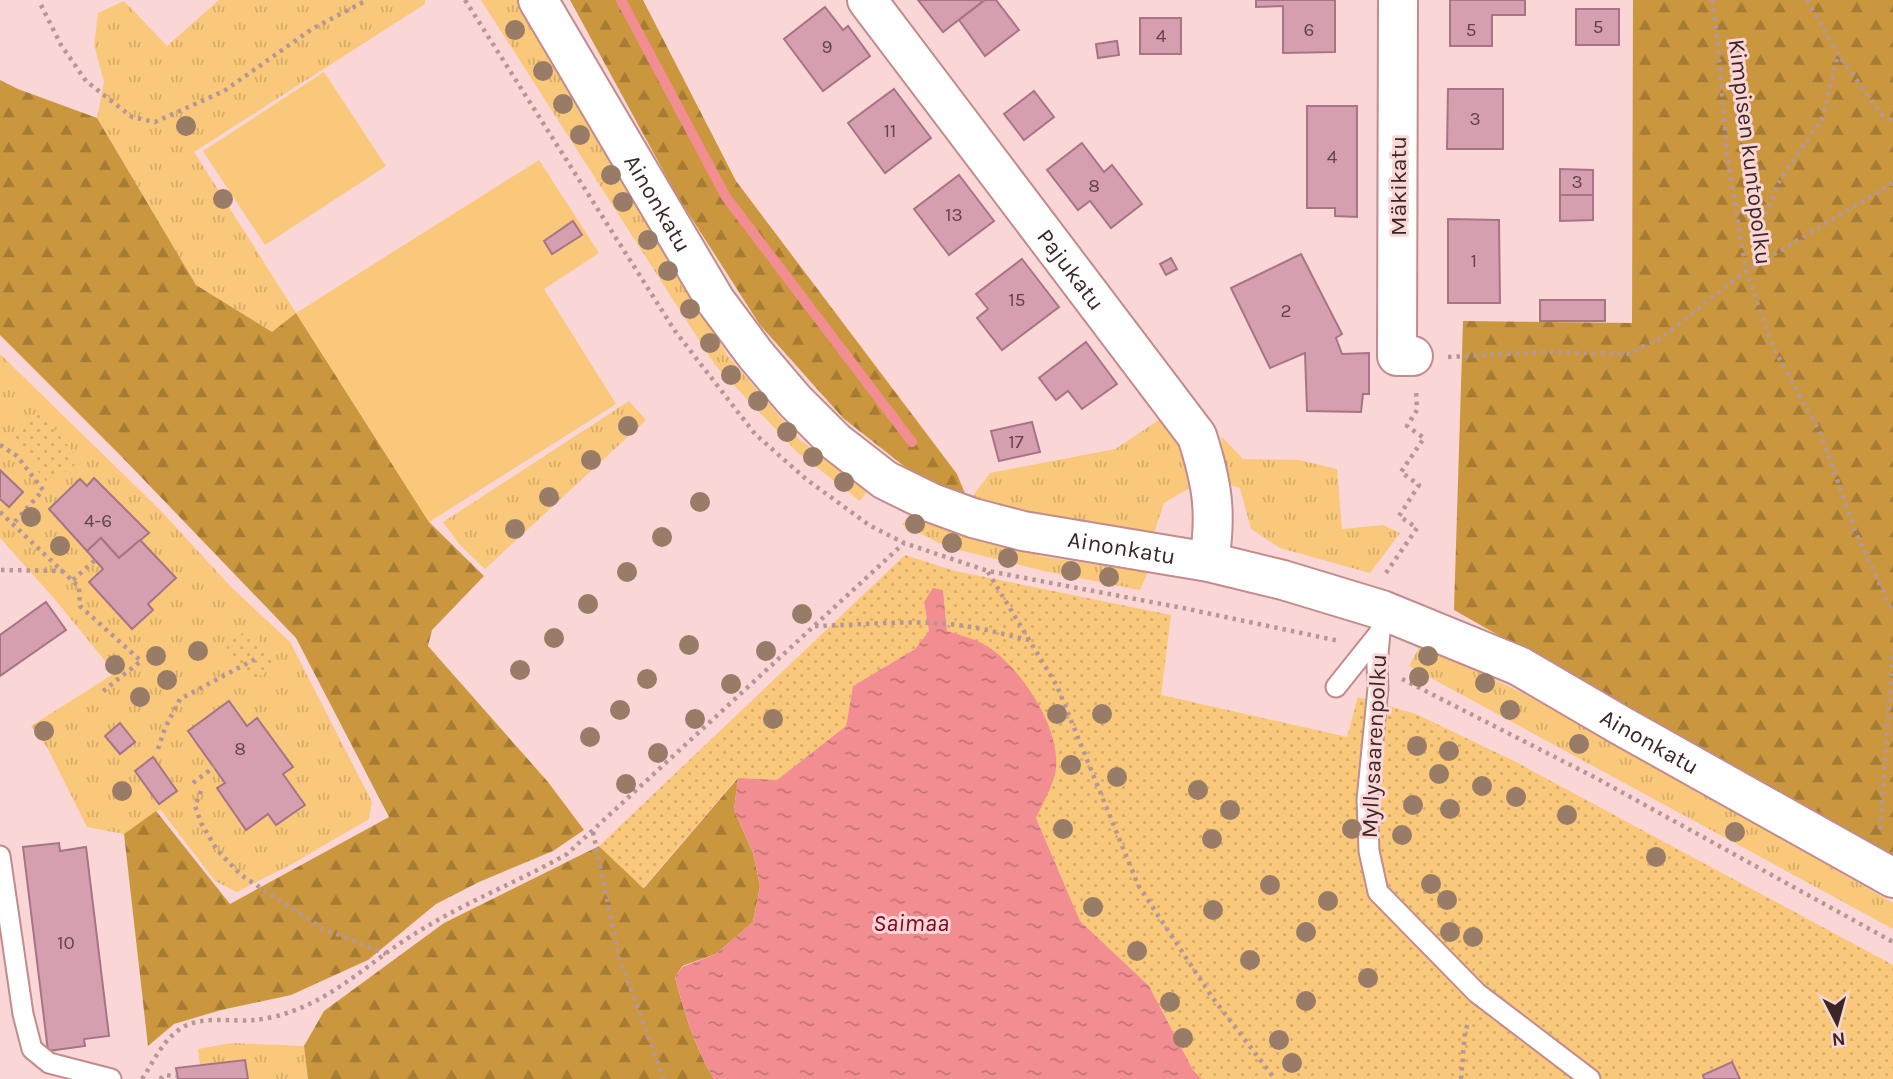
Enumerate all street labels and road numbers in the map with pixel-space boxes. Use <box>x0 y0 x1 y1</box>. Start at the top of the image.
street label: Kimpisen kuntopolku <box>1723 38 1777 266</box>
street label: Mäkikatu <box>1385 136 1412 236</box>
street label: Ainonkatu <box>619 150 697 257</box>
street label: Pajukatu <box>1032 224 1110 315</box>
street label: Ainonkatu <box>1066 525 1178 570</box>
street label: Myllysaarenpolku <box>1356 653 1392 839</box>
street label: Ainonkatu <box>1596 703 1704 780</box>

